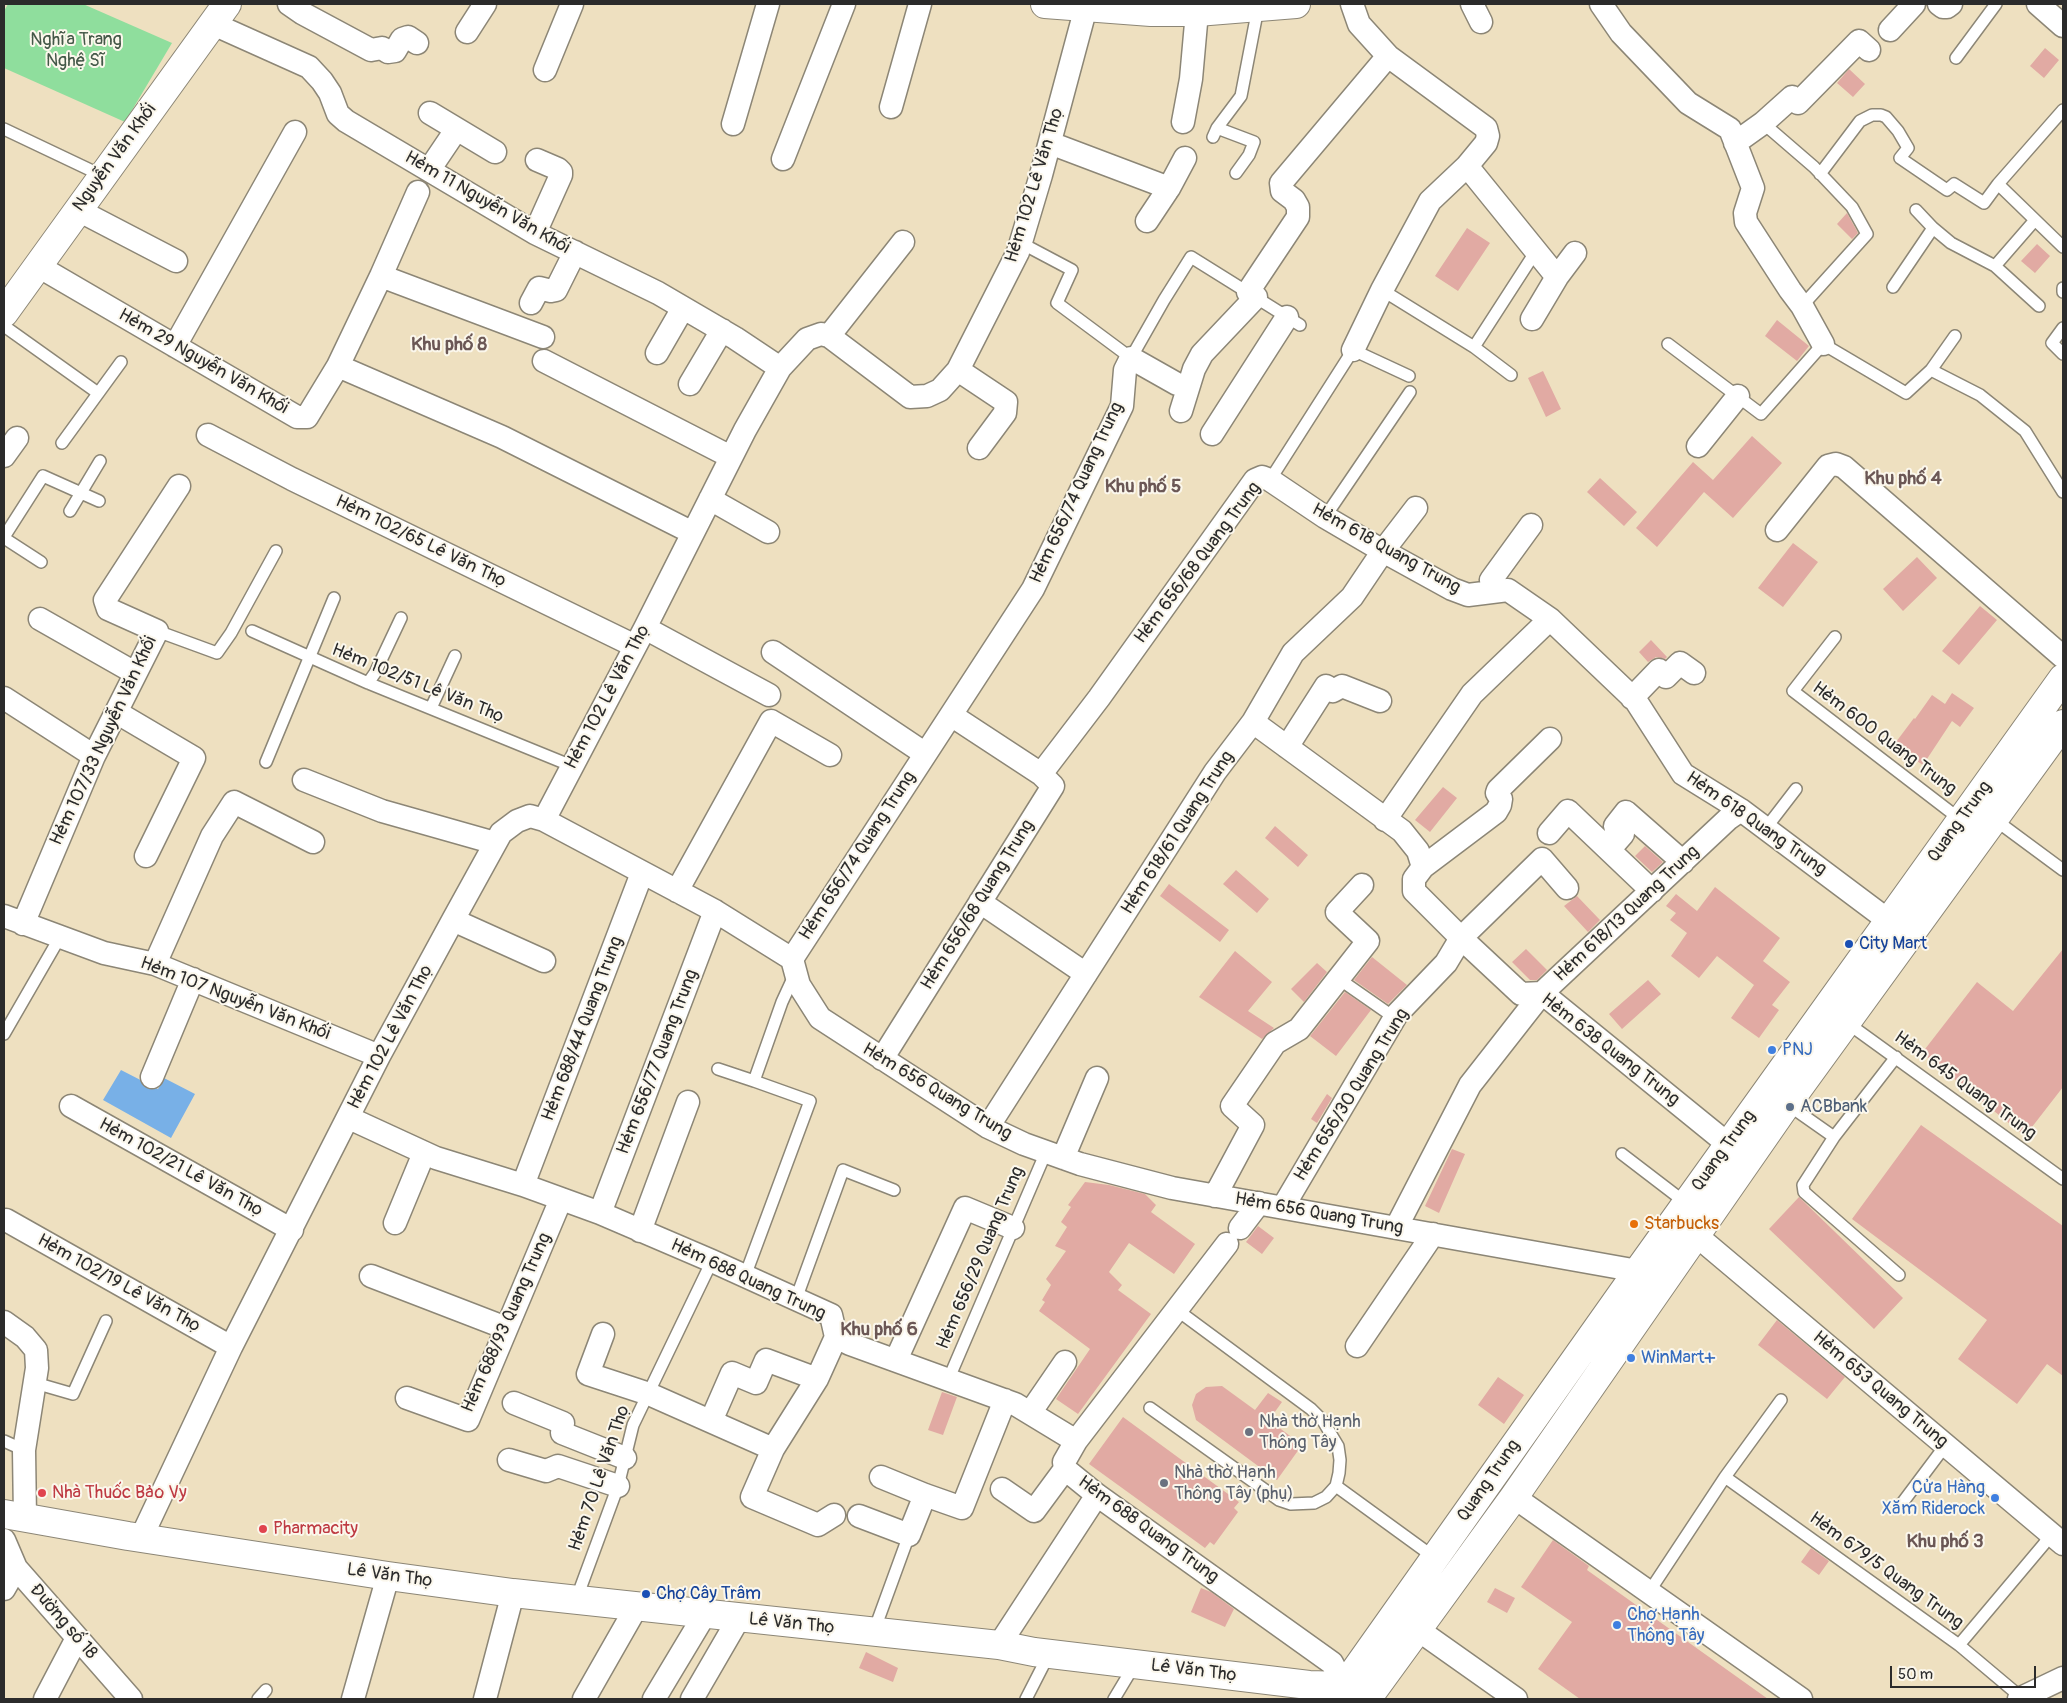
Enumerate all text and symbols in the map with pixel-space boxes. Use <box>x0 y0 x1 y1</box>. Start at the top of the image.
park label: Nghĩa Trang Nghệ Sĩ <box>30 29 122 72</box>
street label: Nguyễn Văn Khối <box>69 100 161 216</box>
street label: Hẻm 102 Lê Văn Thọ <box>1001 105 1069 265</box>
street label: Hẻm 11 Nguyễn Văn Khối <box>401 147 573 259</box>
street label: Hẻm 29 Nguyễn Văn Khối <box>114 305 292 419</box>
district label: Khu phố 8 <box>411 334 487 356</box>
street label: Hẻm 656/74 Quang Trung <box>1026 399 1128 587</box>
district label: Khu phố 4 <box>1864 468 1942 490</box>
district label: Khu phố 5 <box>1105 476 1181 498</box>
street label: Hẻm 656/68 Quang Trung <box>1130 478 1266 648</box>
street label: Hẻm 102/65 Lê Văn Thọ <box>332 491 510 593</box>
street label: Hẻm 618 Quang Trung <box>1308 499 1464 599</box>
street label: Hẻm 102 Lê Văn Thọ <box>561 621 655 773</box>
street label: Hẻm 107/33 Nguyễn Văn Khối <box>46 633 162 849</box>
street label: Hẻm 102/51 Lê Văn Thọ <box>328 639 508 729</box>
street label: Hẻm 600 Quang Trung <box>1808 678 1960 800</box>
street label: Hẻm 618/61 Quang Trung <box>1117 747 1239 919</box>
street label: Hẻm 656/74 Quang Trung <box>795 767 921 945</box>
street label: Hẻm 618 Quang Trung <box>1682 767 1830 881</box>
street label: Quang Trung <box>1923 777 1997 867</box>
street label: Hẻm 656/68 Quang Trung <box>917 816 1039 994</box>
street label: Hẻm 618/13 Quang Trung <box>1550 841 1704 987</box>
place label: City Mart <box>1859 933 1927 955</box>
street label: Hẻm 688/44 Quang Trung <box>538 934 628 1124</box>
marker: City Mart <box>1843 938 1855 950</box>
street label: Hẻm 107 Nguyễn Văn Khối <box>137 953 333 1045</box>
street label: Hẻm 102 Lê Văn Thọ <box>344 961 438 1113</box>
street label: Hẻm 656/77 Quang Trung <box>613 967 703 1157</box>
street label: Hẻm 638 Quang Trung <box>1537 989 1683 1111</box>
street label: Hẻm 656/30 Quang Trung <box>1290 1005 1414 1185</box>
street label: Hẻm 645 Quang Trung <box>1890 1027 2040 1145</box>
street label: Hẻm 656 Quang Trung <box>858 1039 1016 1145</box>
place label: PNJ <box>1782 1039 1813 1061</box>
marker: PNJ <box>1766 1044 1778 1056</box>
place label: ACBbank <box>1800 1096 1867 1118</box>
marker: ACBbank <box>1784 1101 1796 1113</box>
street label: Quang Trung <box>1687 1106 1761 1196</box>
street label: Hẻm 102/21 Lê Văn Thọ <box>95 1114 267 1222</box>
street label: Hẻm 656/29 Quang Trung <box>933 1163 1029 1353</box>
street label: Hẻm 656 Quang Trung <box>1233 1189 1405 1239</box>
place label: Starbucks <box>1644 1213 1719 1235</box>
marker: Starbucks <box>1628 1218 1640 1230</box>
street label: Hẻm 102/19 Lê Văn Thọ <box>33 1230 205 1338</box>
street label: Hẻm 688/93 Quang Trung <box>458 1230 556 1416</box>
street label: Hẻm 688 Quang Trung <box>667 1235 829 1325</box>
district label: Khu phố 6 <box>840 1319 918 1341</box>
street label: Hẻm 653 Quang Trung <box>1808 1327 1952 1453</box>
place label: WinMart+ <box>1641 1347 1715 1369</box>
marker: WinMart+ <box>1625 1352 1637 1364</box>
street label: Hẻm 70 Lê Văn Thọ <box>565 1402 635 1554</box>
place label: Nhà thờ Hạnh Thông Tây <box>1259 1411 1361 1454</box>
marker: Nhà thờ Hạnh Thông Tây <box>1243 1426 1255 1438</box>
street label: Quang Trung <box>1453 1436 1525 1526</box>
place label: Nhà thờ Hạnh Thông Tây (phụ) <box>1174 1462 1293 1505</box>
street label: Hẻm 688 Quang Trung <box>1073 1472 1223 1588</box>
marker: Nhà thờ Hạnh Thông Tây (phụ) <box>1158 1477 1170 1489</box>
place label: Cửa Hàng Xăm Riderock <box>1882 1477 1985 1520</box>
place label: Nhà Thuốc Bảo Vy <box>52 1482 187 1504</box>
marker: Nhà Thuốc Bảo Vy <box>36 1487 48 1499</box>
marker: Cửa Hàng Xăm Riderock <box>1989 1492 2001 1504</box>
street label: Hẻm 679/5 Quang Trung <box>1805 1508 1967 1634</box>
place label: Pharmacity <box>273 1518 358 1540</box>
marker: Pharmacity <box>257 1523 269 1535</box>
district label: Khu phố 3 <box>1906 1531 1984 1553</box>
street label: Lê Văn Thọ <box>345 1559 435 1593</box>
street label: Đường số 18 <box>24 1580 102 1664</box>
place label: Chợ Cây Trâm <box>656 1583 761 1605</box>
marker: Chợ Cây Trâm <box>640 1588 652 1600</box>
place label: Chợ Hạnh Thông Tây <box>1627 1604 1704 1646</box>
street label: Lê Văn Thọ <box>748 1609 836 1639</box>
marker: Chợ Hạnh Thông Tây <box>1611 1619 1623 1631</box>
street label: Lê Văn Thọ <box>1149 1655 1239 1687</box>
scale bar <box>1892 1656 2038 1688</box>
text: 50 m <box>1898 1665 1933 1684</box>

